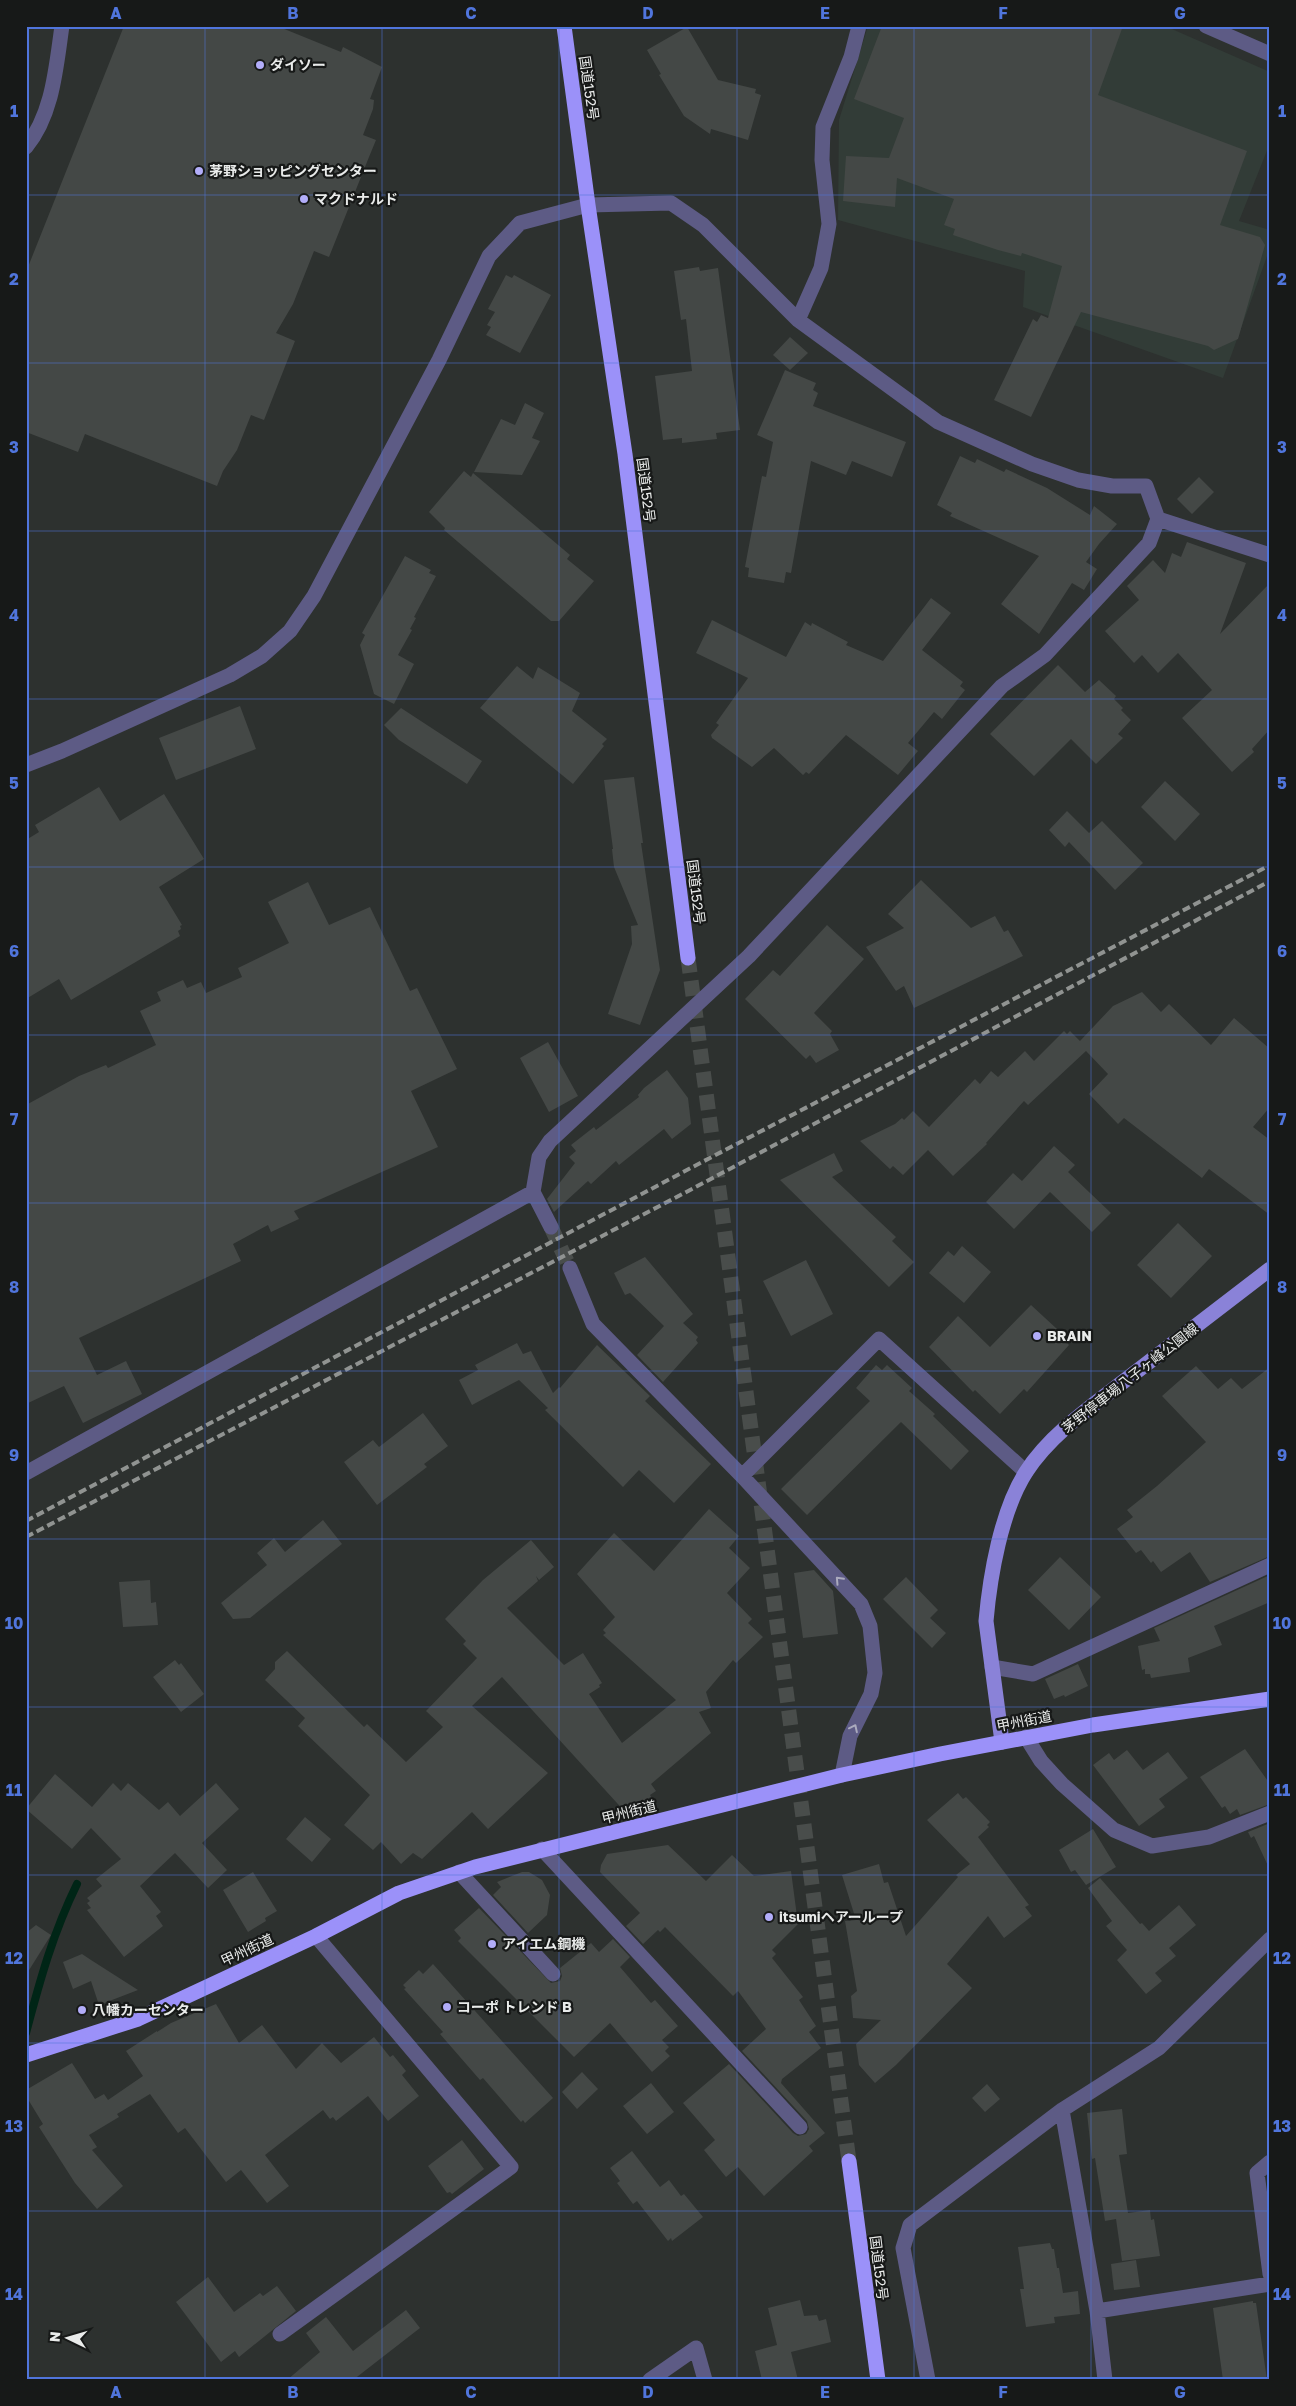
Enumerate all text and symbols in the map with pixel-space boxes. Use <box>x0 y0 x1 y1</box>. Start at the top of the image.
text: A <box>110 3 122 23</box>
text: B <box>287 3 299 23</box>
text: C <box>465 3 477 23</box>
text: D <box>642 3 654 23</box>
text: E <box>820 3 830 23</box>
text: F <box>998 3 1008 23</box>
text: G <box>1174 3 1186 23</box>
street label: 国道152号 <box>577 55 602 121</box>
place label: ダイソー <box>270 56 326 73</box>
marker: ダイソー <box>254 59 266 71</box>
text: 1 <box>10 101 18 121</box>
text: 1 <box>1278 101 1286 121</box>
place label: 茅野ショッピングセンター <box>209 162 377 179</box>
marker: 茅野ショッピングセンター <box>193 165 205 177</box>
place label: マクドナルド <box>314 190 398 207</box>
marker: マクドナルド <box>298 193 310 205</box>
text: 2 <box>9 269 19 289</box>
text: 2 <box>1277 269 1287 289</box>
text: 3 <box>9 437 19 457</box>
text: 3 <box>1277 437 1287 457</box>
street label: 国道152号 <box>634 457 659 523</box>
text: 4 <box>9 605 19 625</box>
text: 4 <box>1277 605 1287 625</box>
text: 5 <box>9 773 19 793</box>
text: 5 <box>1277 773 1287 793</box>
street label: 国道152号 <box>684 859 709 925</box>
text: 6 <box>9 941 19 961</box>
text: 6 <box>1277 941 1287 961</box>
text: 7 <box>10 1109 19 1129</box>
text: 7 <box>1278 1109 1287 1129</box>
text: 8 <box>9 1277 19 1297</box>
text: 8 <box>1277 1277 1287 1297</box>
street label: 茅野停車場八子ヶ峰公園線 <box>1058 1319 1201 1436</box>
place label: BRAIN <box>1047 1327 1092 1344</box>
marker: BRAIN <box>1031 1330 1043 1342</box>
text: 9 <box>9 1445 19 1465</box>
text: 9 <box>1277 1445 1287 1465</box>
one-way arrow <box>836 1577 845 1586</box>
text: 10 <box>5 1613 23 1633</box>
text: 10 <box>1273 1613 1291 1633</box>
street label: 甲州街道 <box>995 1707 1053 1734</box>
one-way arrow <box>848 1724 859 1733</box>
text: 11 <box>6 1780 22 1800</box>
text: 11 <box>1274 1780 1290 1800</box>
street label: 甲州街道 <box>600 1796 658 1827</box>
place label: itsumiヘアーループ <box>779 1908 903 1925</box>
marker: itsumiヘアーループ <box>763 1911 775 1923</box>
street label: 甲州街道 <box>218 1930 276 1969</box>
place label: アイエム鋼機 <box>502 1935 585 1952</box>
marker: アイエム鋼機 <box>486 1938 498 1950</box>
text: 12 <box>5 1948 23 1968</box>
text: 12 <box>1273 1948 1291 1968</box>
place label: コーポ トレンド B <box>457 1998 572 2015</box>
place label: 八幡カーセンター <box>92 2001 204 2018</box>
marker: コーポ トレンド B <box>441 2001 453 2013</box>
marker: 八幡カーセンター <box>76 2004 88 2016</box>
text: 13 <box>5 2116 23 2136</box>
text: 13 <box>1273 2116 1291 2136</box>
street label: 国道152号 <box>867 2235 892 2301</box>
text: 14 <box>5 2284 23 2304</box>
text: 14 <box>1273 2284 1291 2304</box>
north arrow <box>42 2314 92 2364</box>
text: N <box>46 2331 63 2343</box>
text: A <box>110 2382 122 2402</box>
text: B <box>287 2382 299 2402</box>
text: C <box>465 2382 477 2402</box>
text: D <box>642 2382 654 2402</box>
text: E <box>820 2382 830 2402</box>
text: F <box>998 2382 1008 2402</box>
text: G <box>1174 2382 1186 2402</box>

